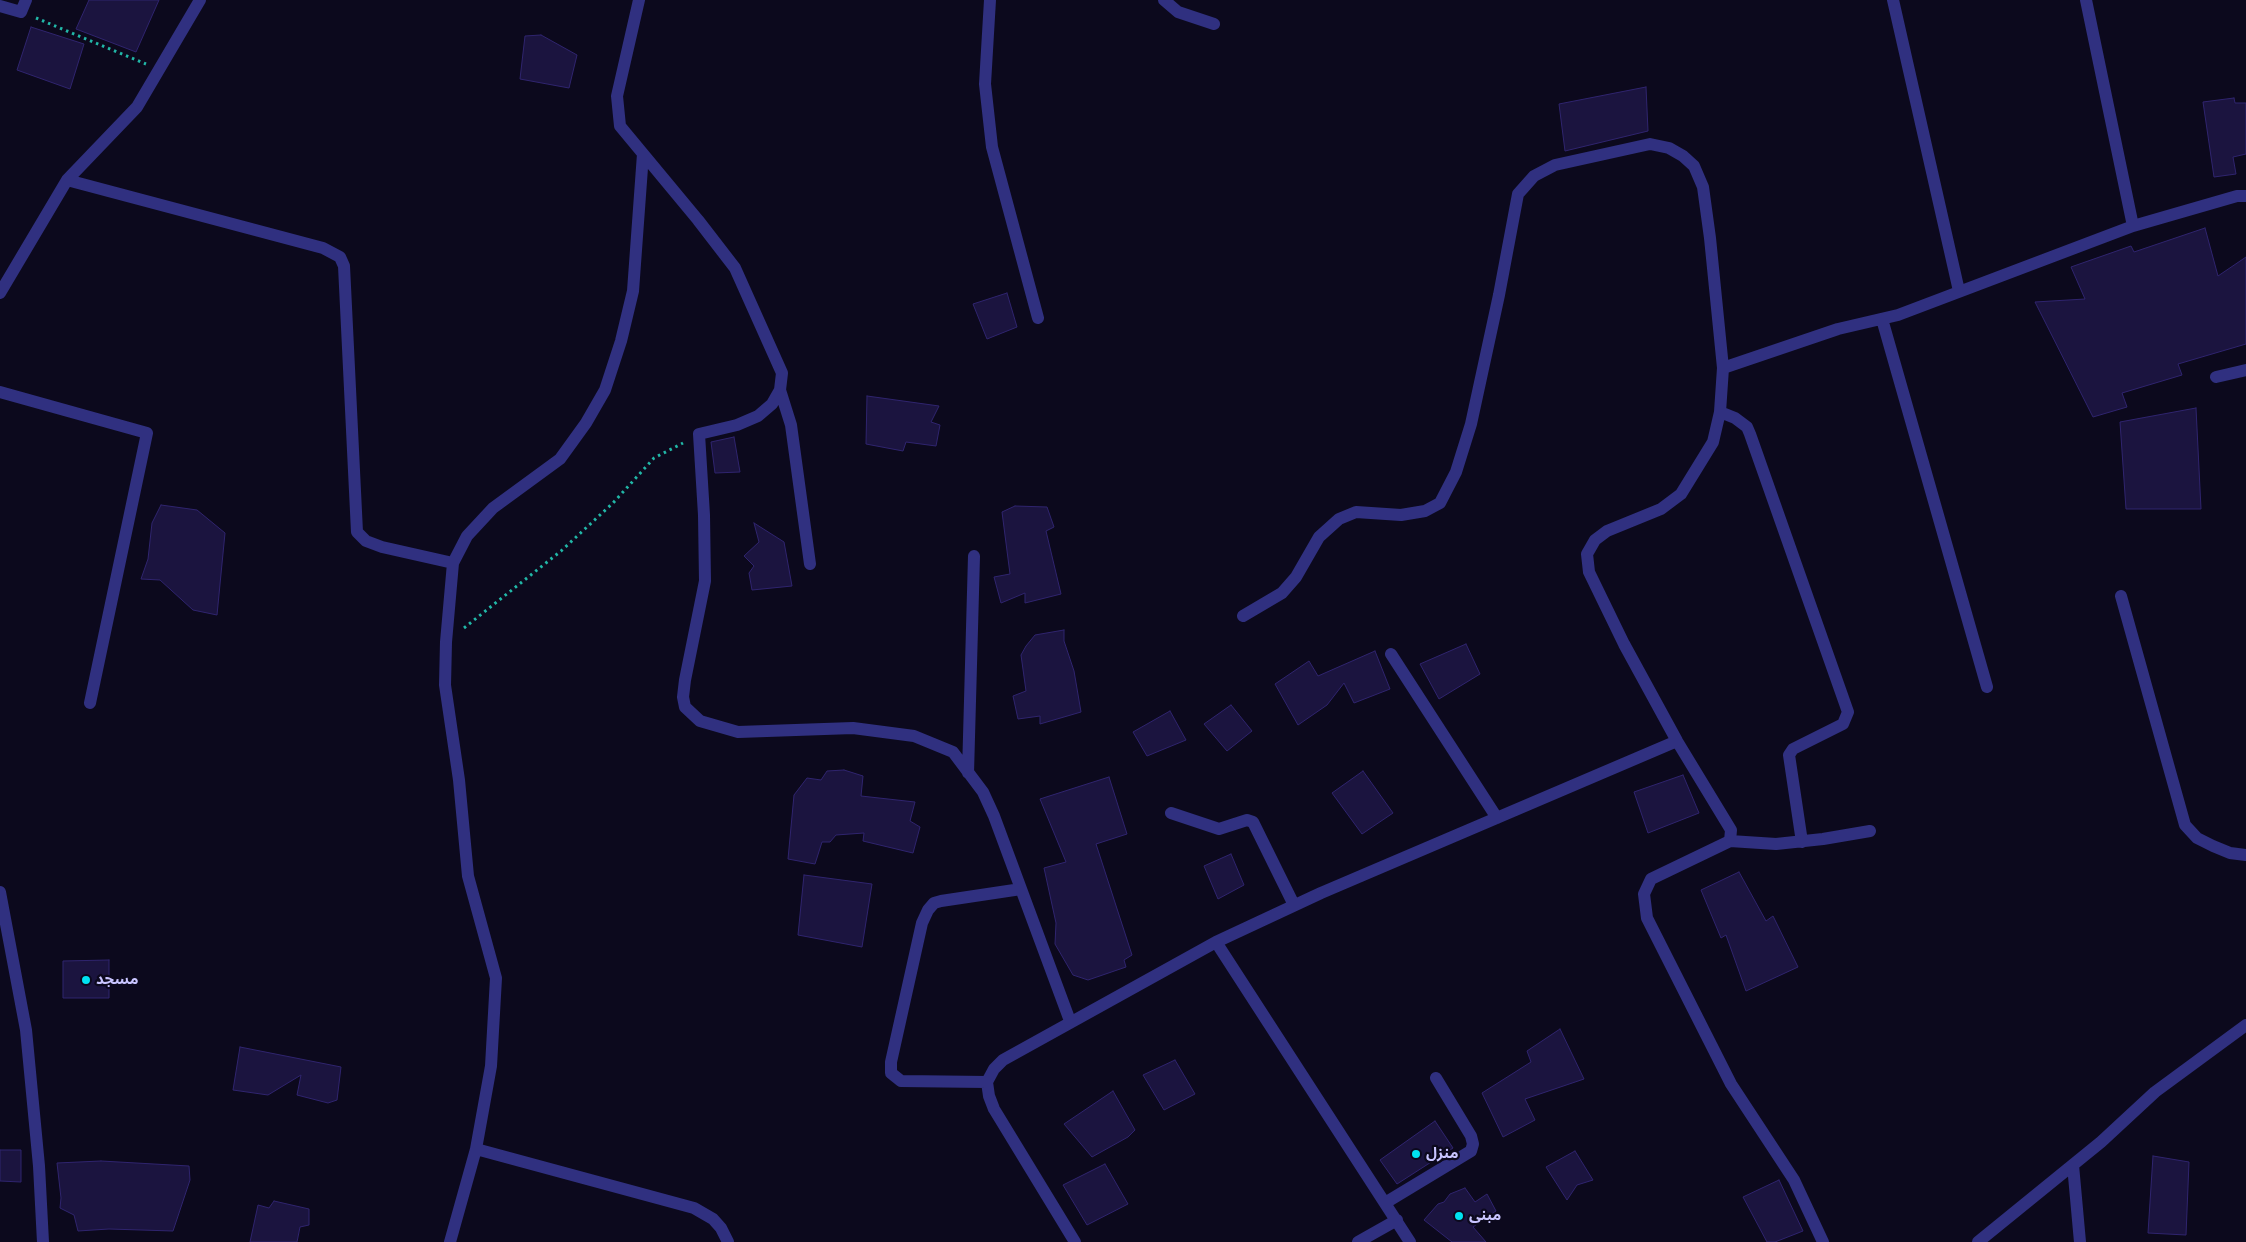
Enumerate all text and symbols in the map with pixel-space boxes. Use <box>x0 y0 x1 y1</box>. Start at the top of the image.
place label: مسجد <box>96 971 138 989</box>
marker: مسجد <box>80 974 92 986</box>
place label: منزل <box>1426 1145 1458 1163</box>
marker: منزل <box>1410 1148 1422 1160</box>
place label: مبنى <box>1469 1207 1501 1225</box>
marker: مبنى <box>1453 1210 1465 1222</box>

